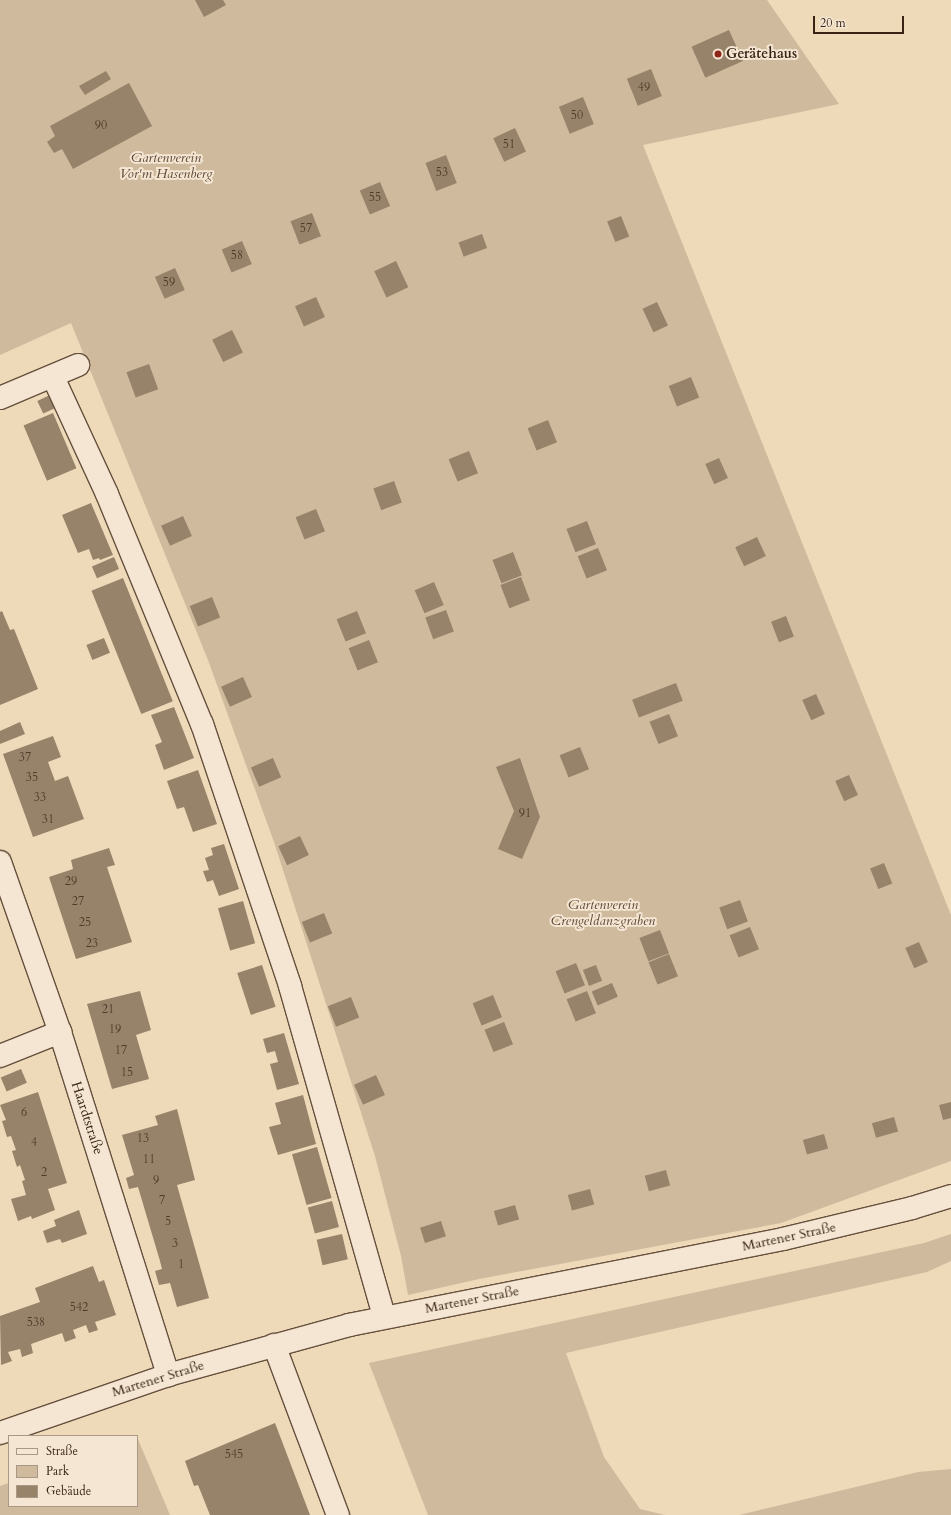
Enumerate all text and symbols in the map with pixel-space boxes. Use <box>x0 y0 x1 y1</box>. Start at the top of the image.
scale bar <box>815 8 906 34</box>
text: 20 m <box>820 15 846 31</box>
place label: Gerätehaus <box>726 46 797 62</box>
marker: Gerätehaus <box>713 49 723 59</box>
house number: 49 <box>638 81 650 95</box>
house number: 50 <box>571 109 583 123</box>
house number: 90 <box>95 119 107 133</box>
house number: 51 <box>503 138 515 152</box>
park label: Gartenverein Vor'm Hasenberg <box>119 150 213 182</box>
house number: 53 <box>436 166 448 180</box>
house number: 55 <box>369 191 381 205</box>
house number: 57 <box>300 222 312 236</box>
house number: 58 <box>231 249 243 263</box>
house number: 59 <box>163 276 175 290</box>
house number: 37 <box>19 751 31 765</box>
house number: 35 <box>26 771 38 785</box>
house number: 33 <box>34 791 46 805</box>
house number: 91 <box>519 807 531 821</box>
house number: 31 <box>42 813 54 827</box>
house number: 29 <box>65 875 77 889</box>
house number: 27 <box>72 895 84 909</box>
park label: Gartenverein Crengeldanzgraben <box>551 897 655 930</box>
house number: 25 <box>79 916 91 930</box>
house number: 23 <box>86 937 98 951</box>
house number: 21 <box>102 1003 114 1017</box>
house number: 19 <box>109 1023 121 1037</box>
house number: 17 <box>115 1044 127 1058</box>
house number: 15 <box>121 1066 133 1080</box>
street label: Haardtstraße <box>67 1079 107 1157</box>
house number: 6 <box>21 1106 27 1120</box>
house number: 13 <box>137 1132 149 1146</box>
house number: 4 <box>31 1136 37 1150</box>
house number: 11 <box>143 1153 155 1167</box>
house number: 2 <box>41 1166 47 1180</box>
house number: 9 <box>153 1174 159 1188</box>
house number: 7 <box>159 1194 165 1208</box>
house number: 5 <box>165 1215 171 1229</box>
street label: Martener Straße <box>741 1219 837 1255</box>
house number: 3 <box>172 1237 178 1251</box>
house number: 1 <box>178 1258 184 1272</box>
street label: Martener Straße <box>423 1283 521 1317</box>
house number: 542 <box>70 1301 88 1315</box>
house number: 538 <box>27 1316 45 1330</box>
street label: Martener Straße <box>110 1357 206 1401</box>
legend <box>8 1435 138 1507</box>
text: Straße <box>46 1443 78 1459</box>
house number: 545 <box>225 1448 243 1462</box>
text: Park <box>46 1463 69 1479</box>
text: Gebäude <box>46 1483 91 1499</box>

